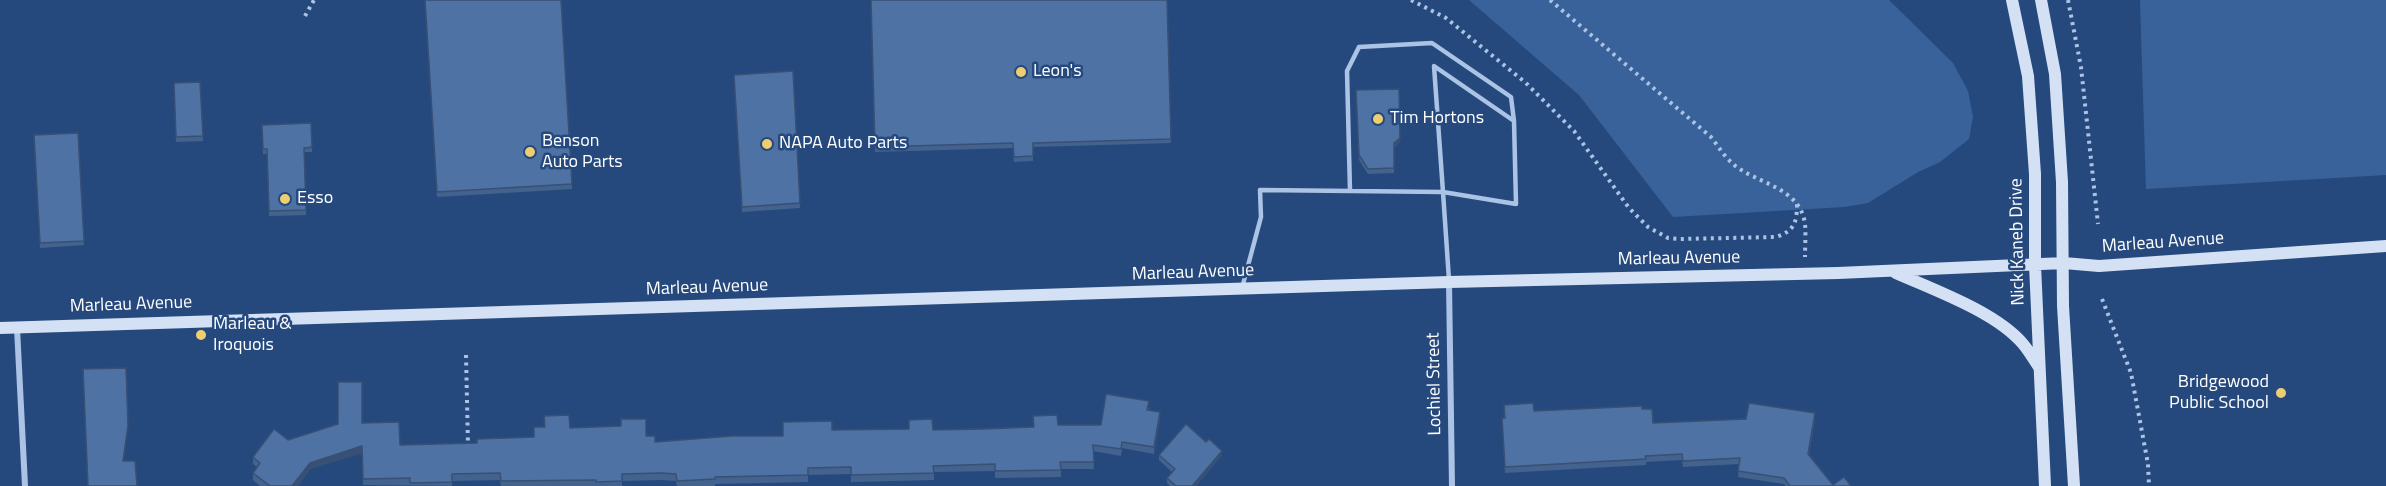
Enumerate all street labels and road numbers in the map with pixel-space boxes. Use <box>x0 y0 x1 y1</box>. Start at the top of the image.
street label: Nick Kaneb Drive <box>2006 178 2030 306</box>
street label: Marleau Avenue <box>2101 228 2225 258</box>
street label: Marleau Avenue <box>1618 247 1740 271</box>
street label: Marleau Avenue <box>1131 260 1255 286</box>
street label: Marleau Avenue <box>645 275 769 301</box>
street label: Marleau Avenue <box>69 292 193 318</box>
street label: Lochiel Street <box>1423 332 1447 436</box>

